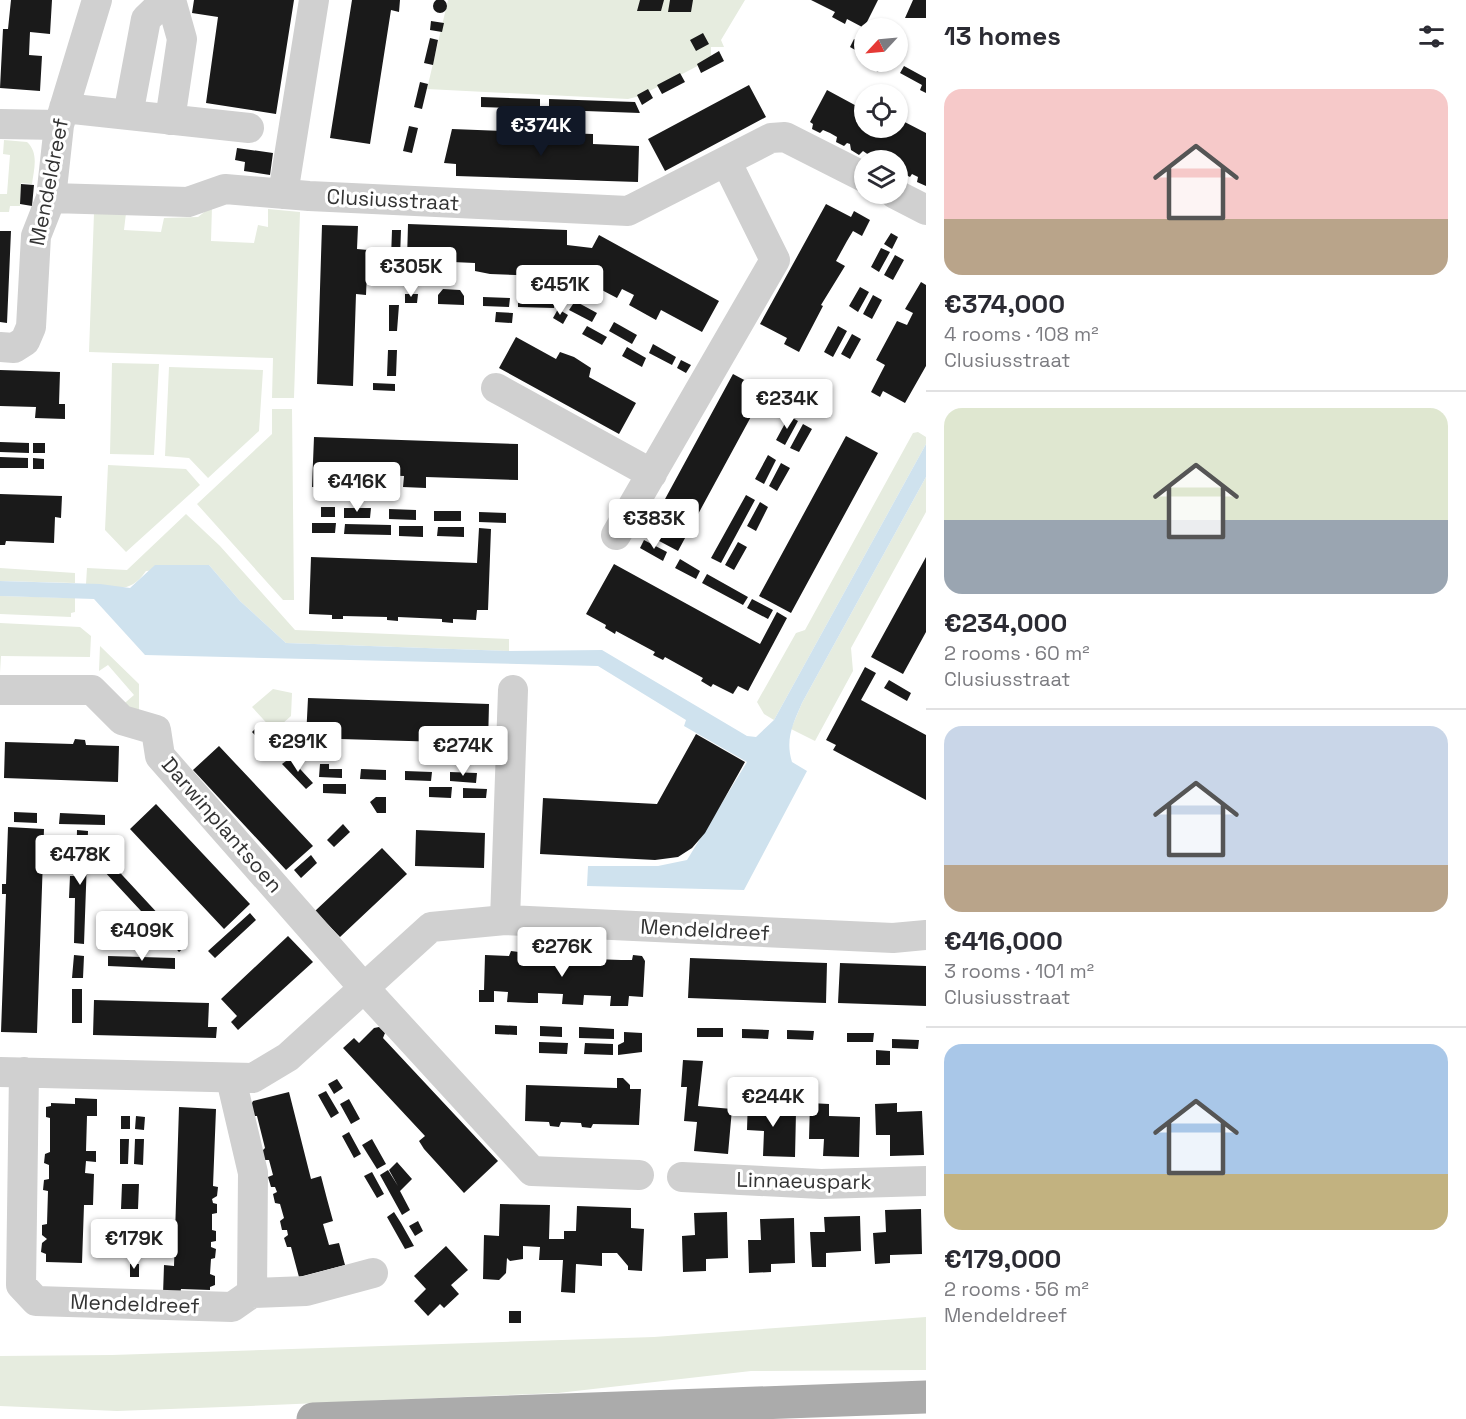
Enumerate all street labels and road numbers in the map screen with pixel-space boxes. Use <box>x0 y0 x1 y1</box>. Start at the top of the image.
street label: Mendeldreef <box>23 116 74 248</box>
street label: Clusiusstraat <box>326 183 460 216</box>
street label: Darwinplantsoen <box>156 751 289 898</box>
street label: Mendeldreef <box>640 913 770 946</box>
street label: Linnaeuspark <box>736 1166 872 1195</box>
street label: Mendeldreef <box>70 1288 200 1319</box>

